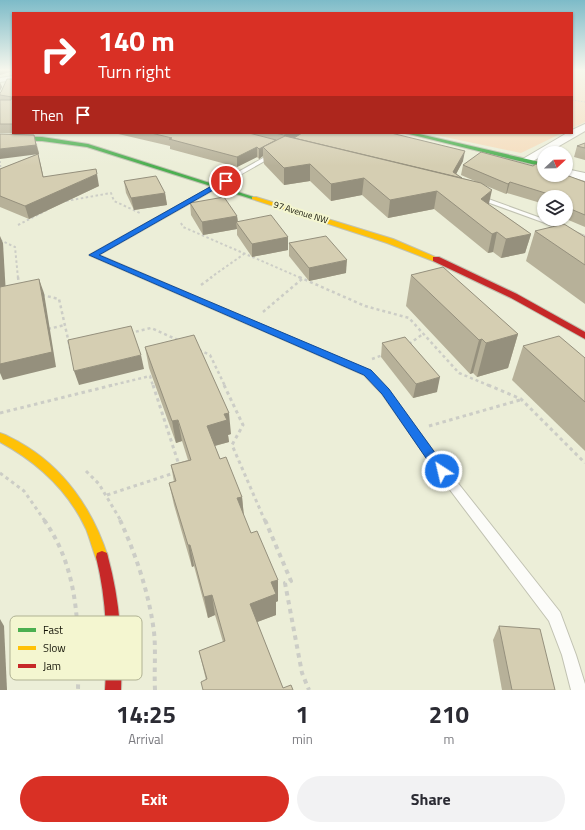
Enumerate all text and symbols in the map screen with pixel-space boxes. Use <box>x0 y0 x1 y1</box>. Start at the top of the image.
text: 140 m <box>98 19 175 62</box>
icon: right <box>32 28 84 80</box>
text: Turn right <box>98 58 171 85</box>
text: Then <box>32 104 64 127</box>
icon: arrive <box>72 104 94 126</box>
north arrow <box>537 146 573 182</box>
map controls <box>537 146 573 226</box>
pin <box>209 164 243 198</box>
icon: arrive <box>215 170 237 192</box>
button: layers <box>537 190 573 226</box>
street label: 97 Avenue NW <box>272 198 330 226</box>
position arrow <box>421 450 463 492</box>
legend <box>10 616 142 680</box>
text: Fast <box>43 622 63 638</box>
text: Slow <box>43 640 66 656</box>
text: Jam <box>43 658 61 674</box>
text: 14:25 <box>116 696 176 732</box>
text: 1 <box>296 696 309 732</box>
text: 210 <box>429 696 469 732</box>
text: Arrival <box>128 729 164 749</box>
text: min <box>292 729 313 749</box>
text: m <box>443 729 454 749</box>
button: Exit <box>20 776 289 822</box>
button: Share <box>297 776 565 822</box>

